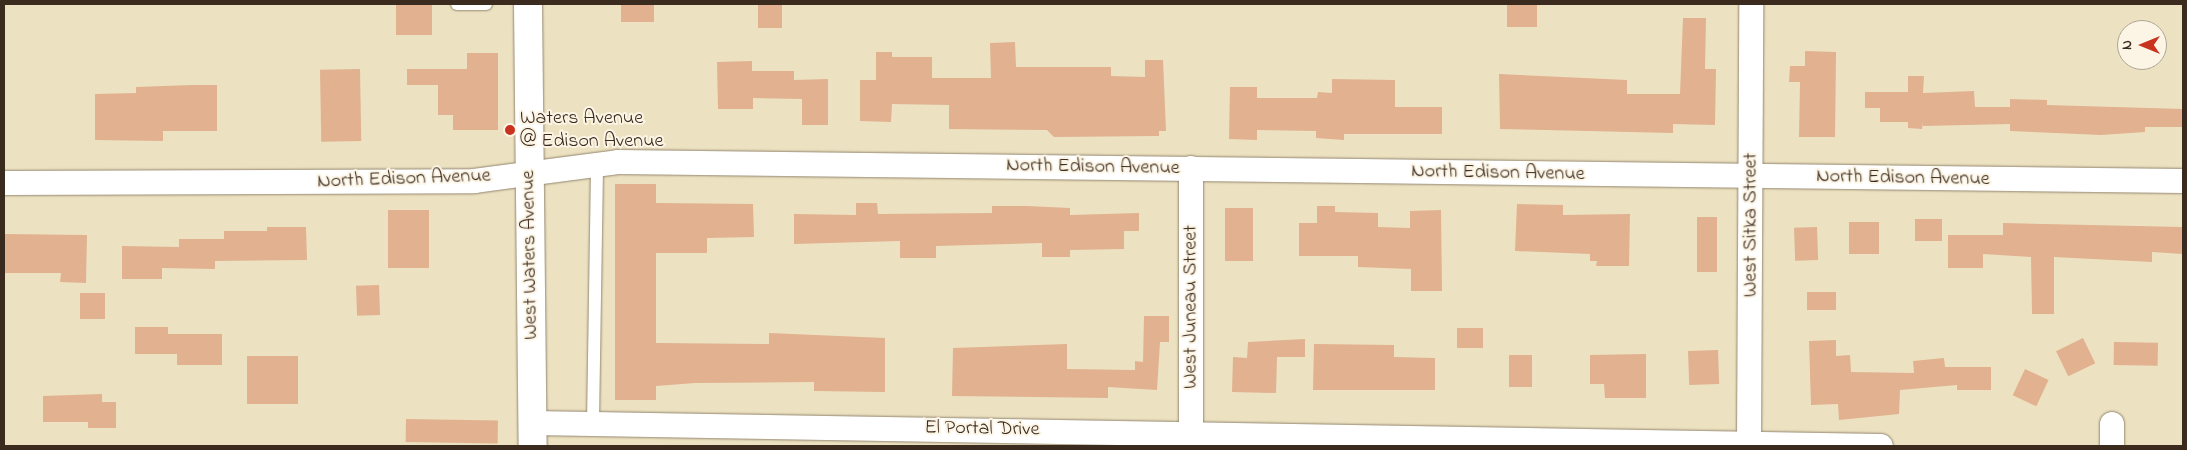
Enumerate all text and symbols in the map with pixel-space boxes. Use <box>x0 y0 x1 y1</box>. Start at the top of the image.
north arrow <box>2117 20 2167 70</box>
text: N <box>2117 40 2138 50</box>
place label: Waters Avenue @ Edison Avenue <box>520 106 663 153</box>
marker: Waters Avenue @ Edison Avenue <box>504 124 516 136</box>
street label: North Edison Avenue <box>1006 153 1180 181</box>
street label: West Sitka Street <box>1739 153 1763 297</box>
street label: North Edison Avenue <box>1411 159 1585 187</box>
street label: North Edison Avenue <box>317 164 491 194</box>
street label: North Edison Avenue <box>1816 164 1990 192</box>
street label: West Waters Avenue <box>517 170 543 340</box>
street label: West Juneau Street <box>1179 225 1203 389</box>
street label: El Portal Drive <box>924 416 1040 442</box>

